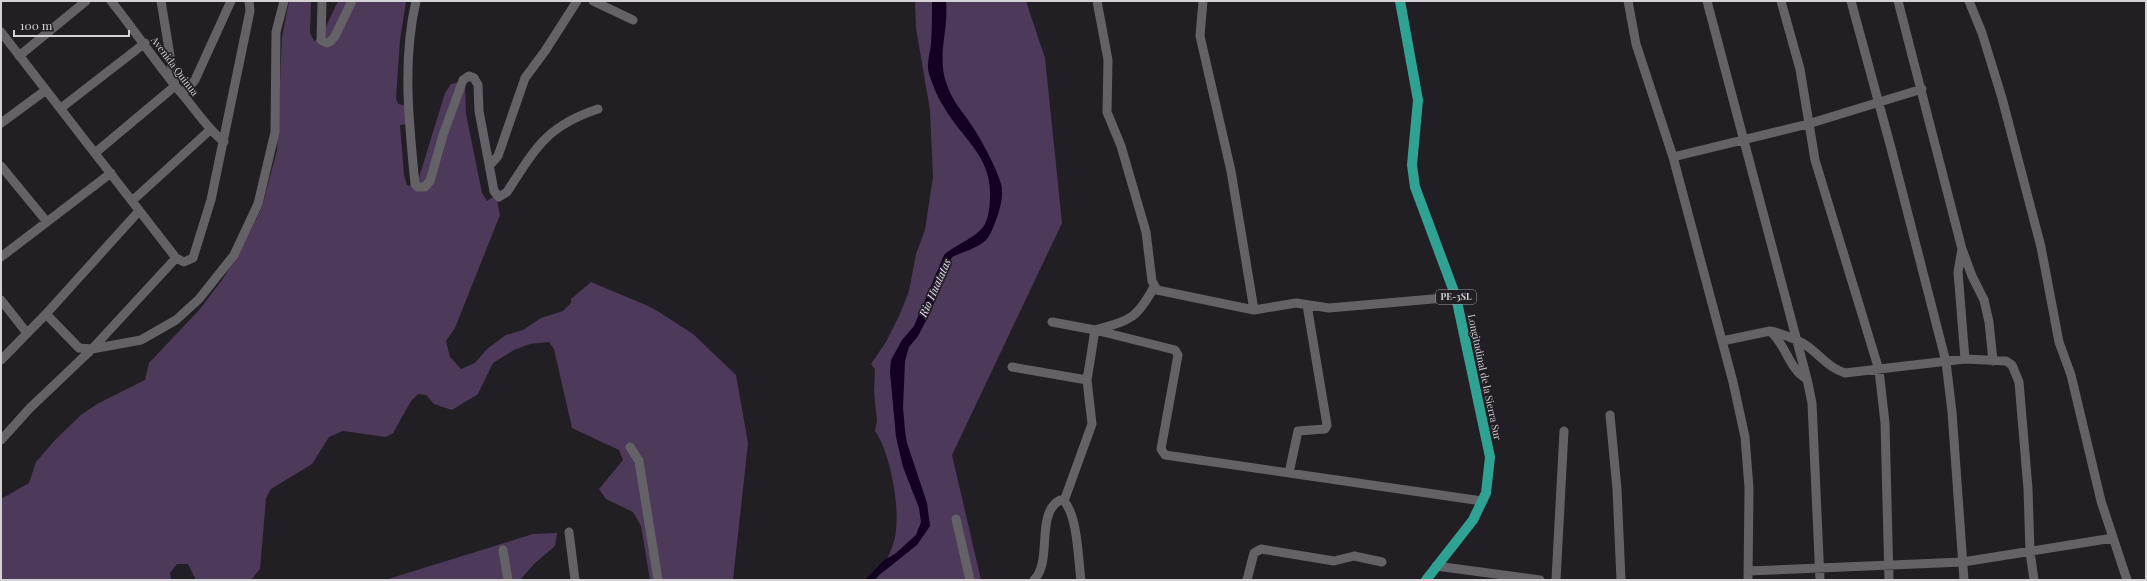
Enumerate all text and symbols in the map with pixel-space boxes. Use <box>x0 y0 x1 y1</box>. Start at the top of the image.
scale bar <box>14 12 129 38</box>
text: 100 m <box>20 17 53 33</box>
street label: Avenida Quinua <box>147 33 202 99</box>
water label: Rio Huatatas <box>915 256 954 320</box>
road number: PE-3SL <box>1436 290 1476 304</box>
street label: Longitudinal de la Sierra Sur <box>1465 313 1505 442</box>

